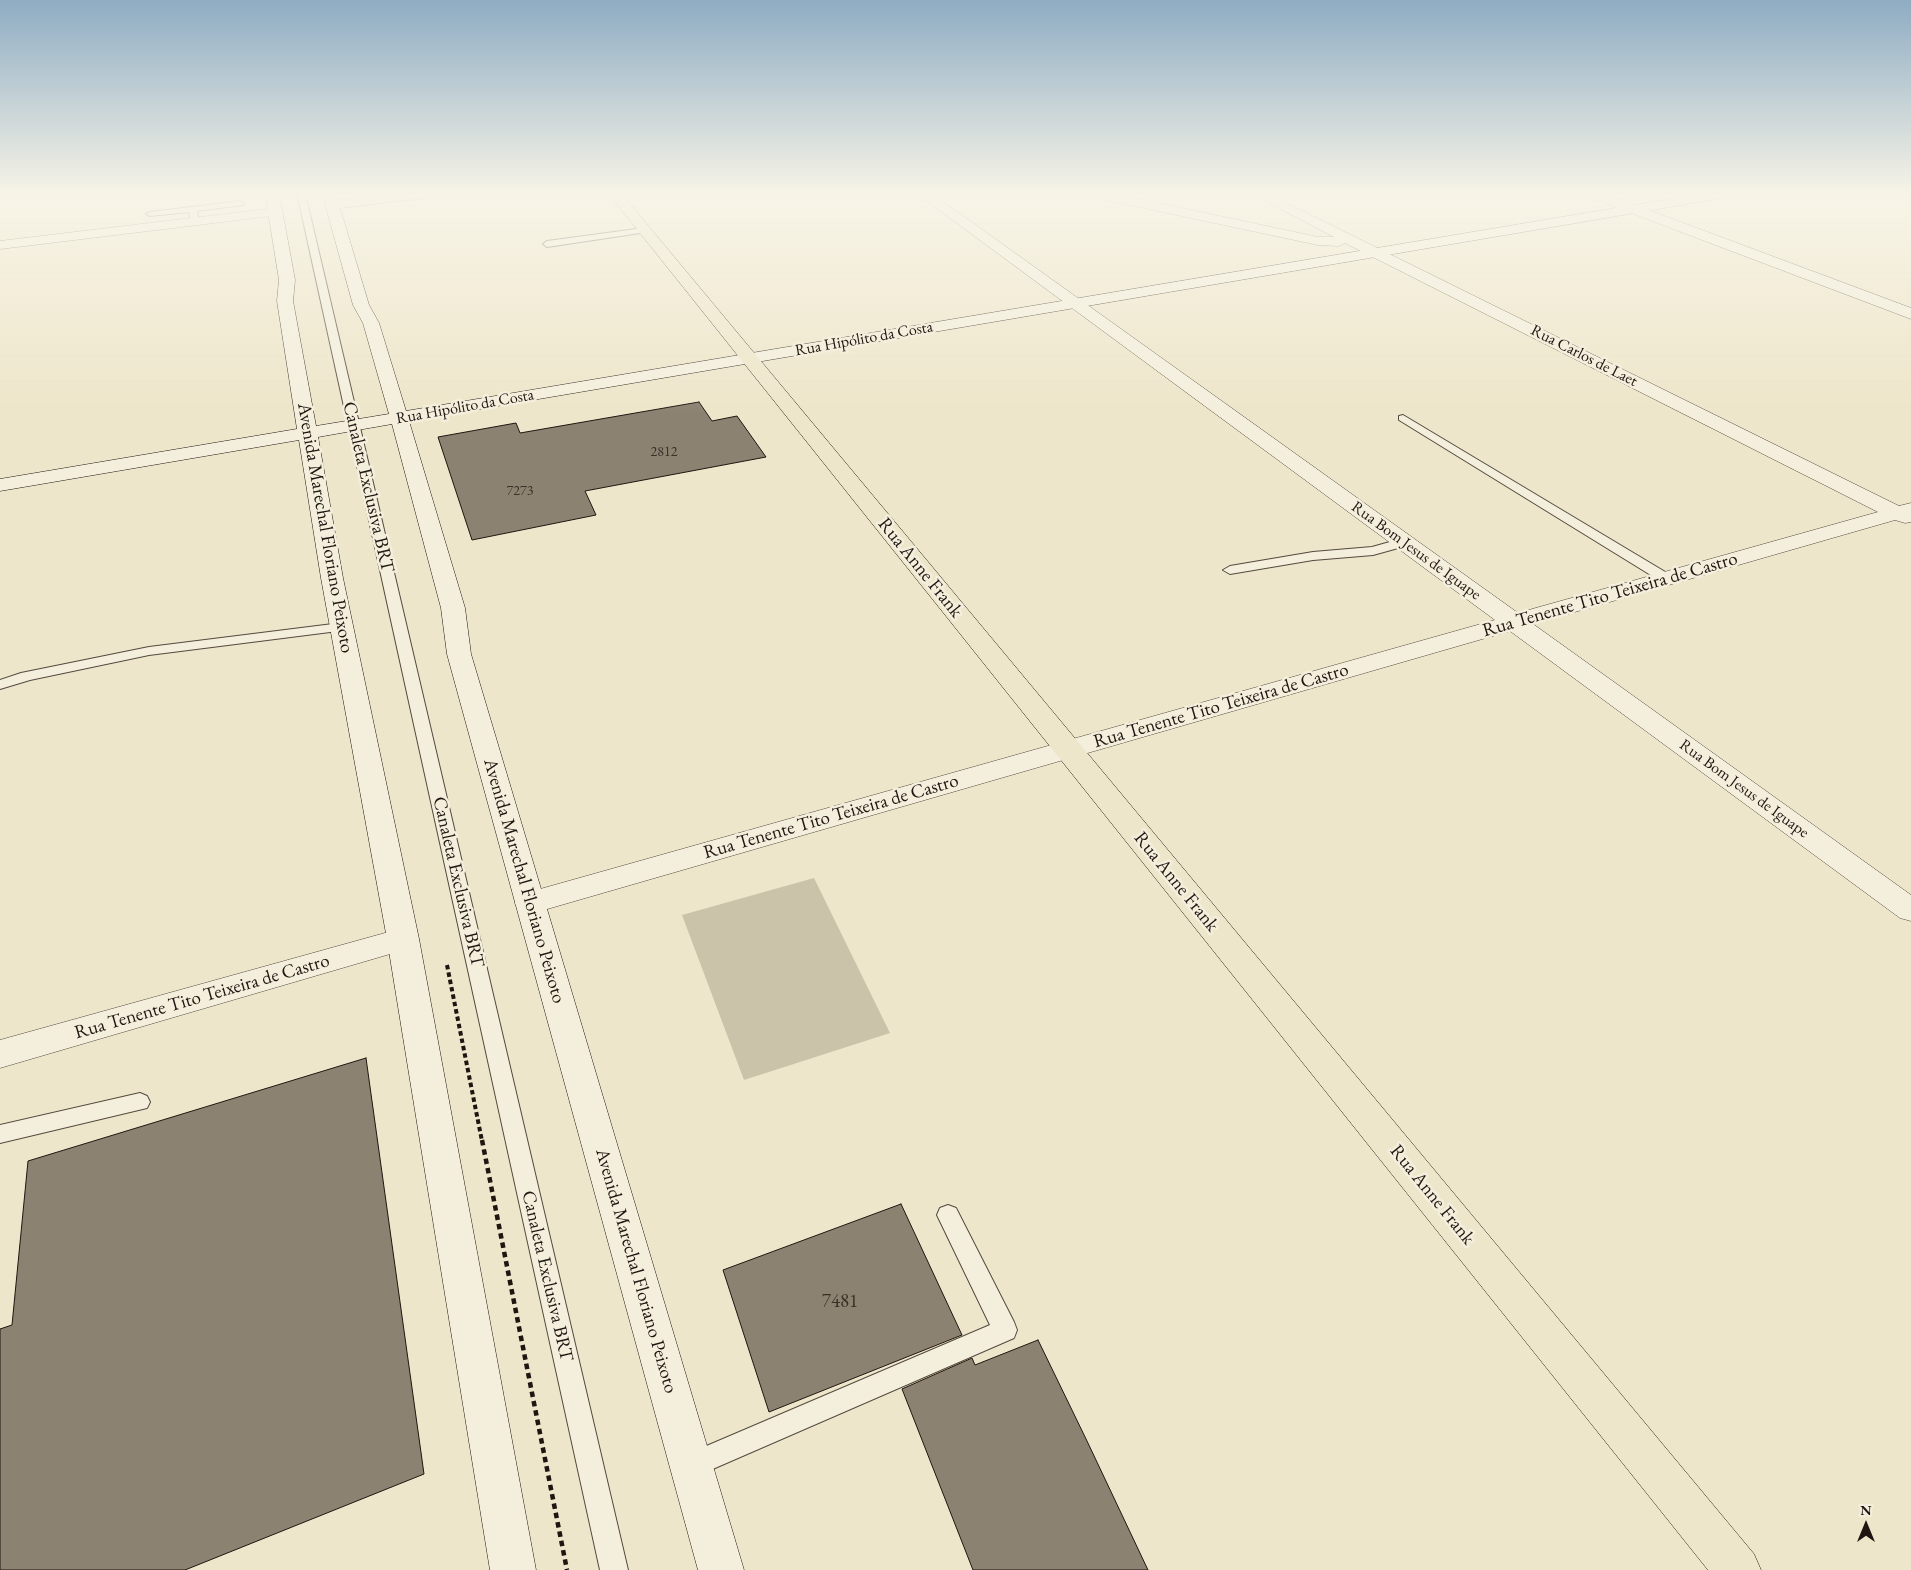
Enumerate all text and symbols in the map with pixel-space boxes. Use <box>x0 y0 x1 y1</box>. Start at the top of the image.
street label: Rua Hipólito da Costa <box>794 317 934 361</box>
street label: Rua Carlos de Laet <box>1527 321 1641 391</box>
street label: Rua Hipólito da Costa <box>395 385 535 429</box>
street label: Canaleta Exclusiva BRT <box>337 399 399 575</box>
street label: Avenida Marechal Floriano Peixoto <box>292 401 358 655</box>
house number: 2812 <box>651 444 677 460</box>
house number: 7273 <box>507 483 533 499</box>
street label: Rua Bom Jesus de Iguape <box>1348 498 1484 604</box>
street label: Rua Anne Frank <box>873 513 967 623</box>
street label: Rua Tenente Tito Teixeira de Castro <box>1480 548 1740 642</box>
street label: Rua Tenente Tito Teixeira de Castro <box>1091 659 1351 753</box>
street label: Rua Bom Jesus de Iguape <box>1676 736 1812 842</box>
street label: Avenida Marechal Floriano Peixoto <box>478 756 570 1006</box>
street label: Rua Tenente Tito Teixeira de Castro <box>701 770 961 864</box>
street label: Canaleta Exclusiva BRT <box>427 794 489 970</box>
street label: Rua Anne Frank <box>1129 827 1223 937</box>
street label: Rua Tenente Tito Teixeira de Castro <box>72 950 332 1044</box>
street label: Rua Anne Frank <box>1385 1140 1479 1250</box>
street label: Avenida Marechal Floriano Peixoto <box>590 1146 682 1396</box>
street label: Canaleta Exclusiva BRT <box>516 1188 578 1364</box>
house number: 7481 <box>822 1291 858 1313</box>
north arrow <box>1841 1500 1891 1550</box>
text: N <box>1860 1501 1872 1519</box>

